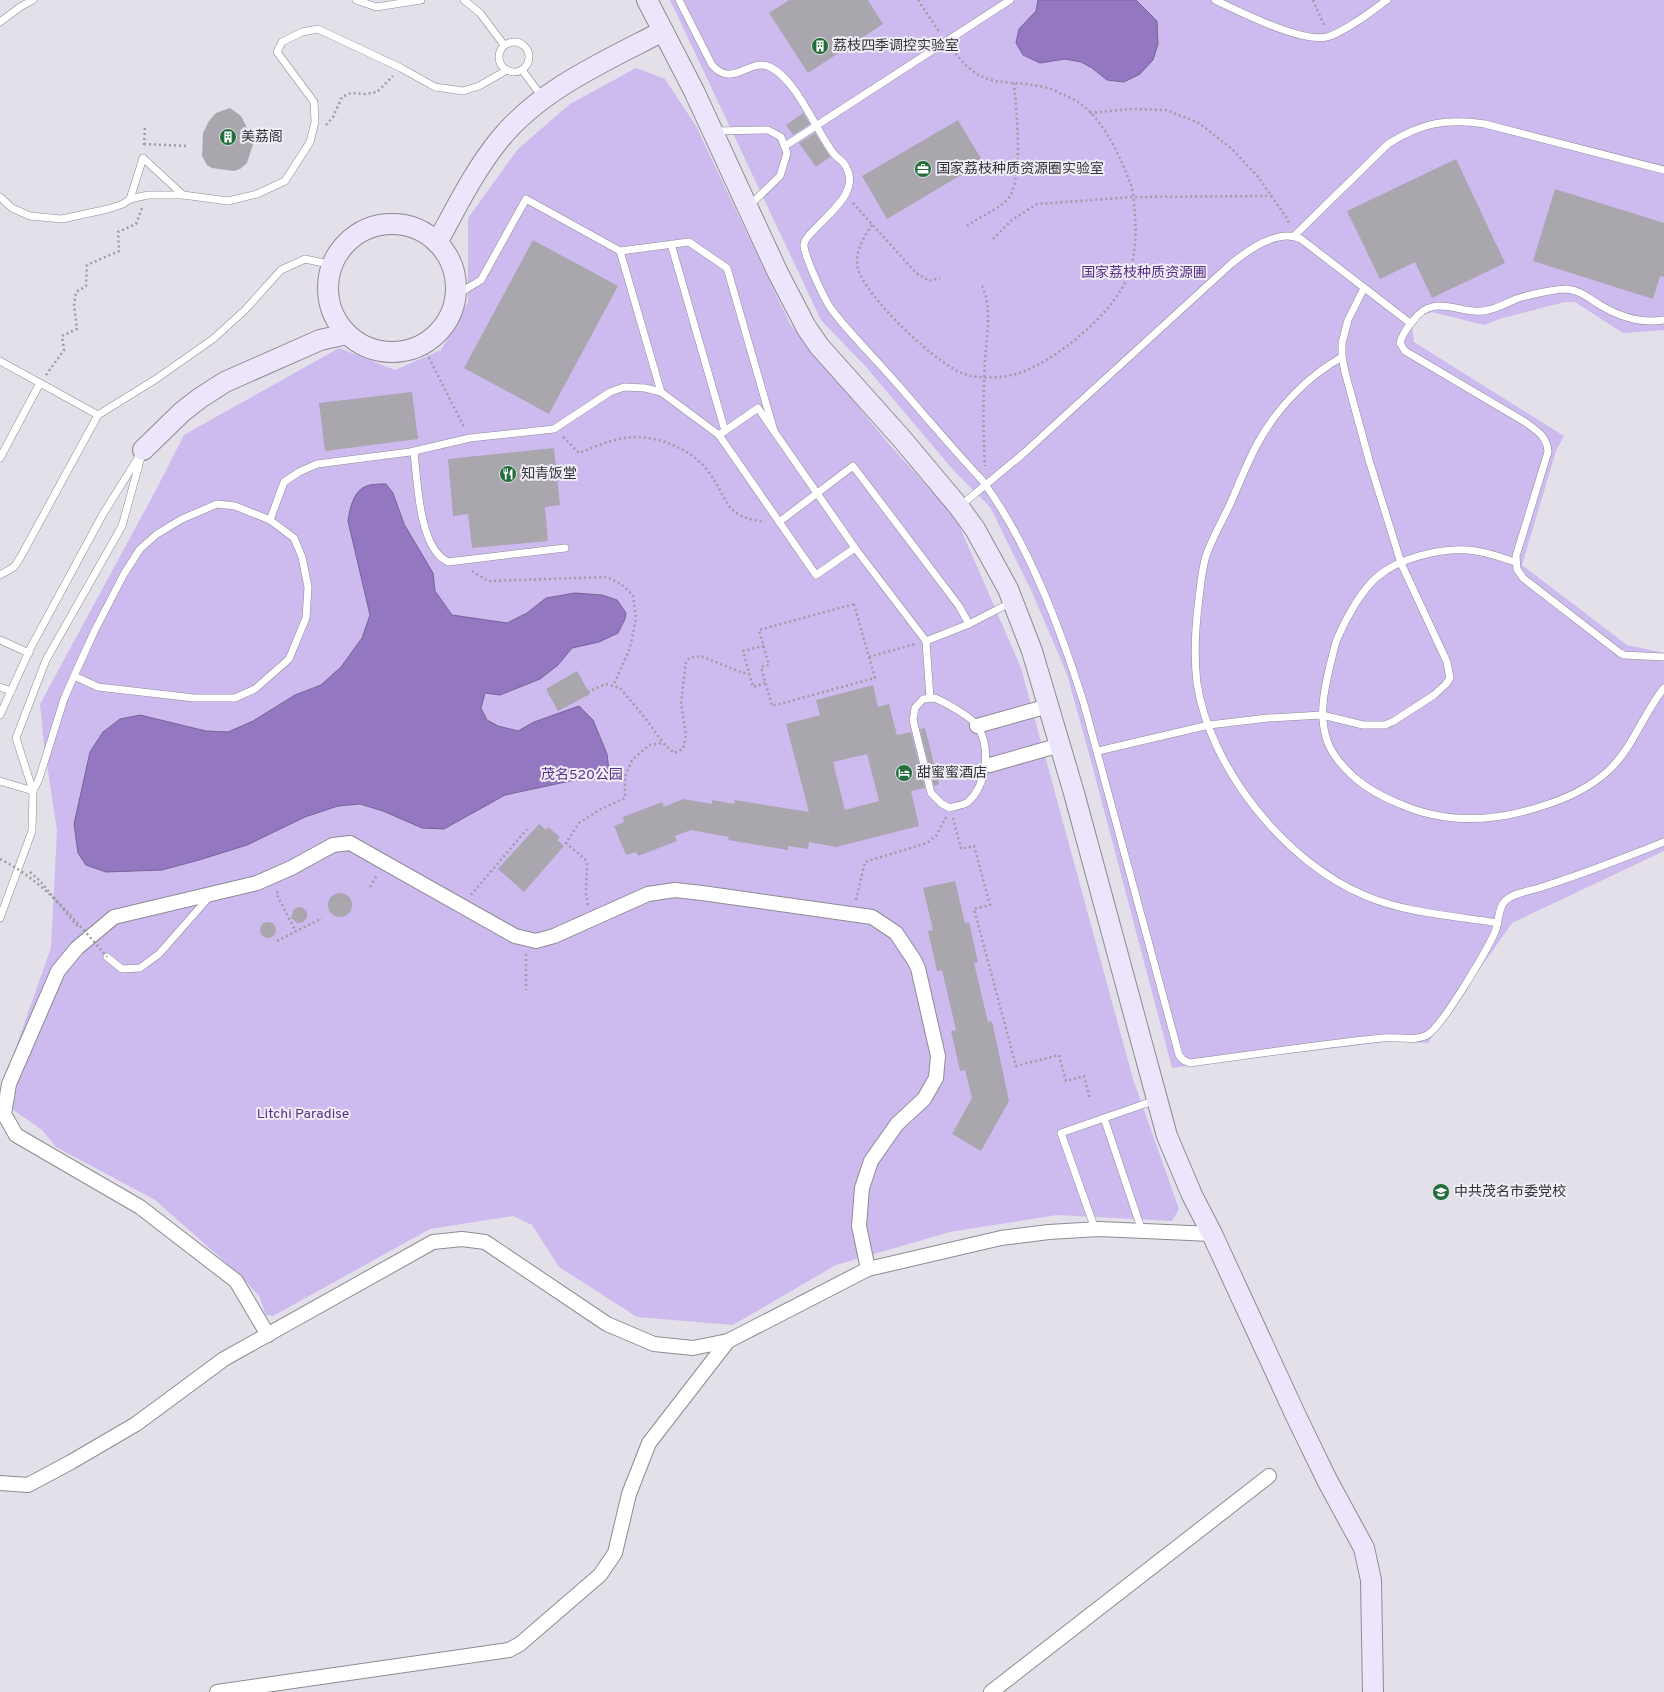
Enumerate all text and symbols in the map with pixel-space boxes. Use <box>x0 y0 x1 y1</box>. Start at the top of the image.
building icon: 荔枝四季调控实验室 <box>810 36 830 56</box>
place label: 荔枝四季调控实验室 <box>833 37 959 55</box>
building icon: 美荔阁 <box>218 127 238 147</box>
place label: 美荔阁 <box>241 129 283 146</box>
office icon: 国家荔枝种质资源圈实验室 <box>913 159 933 179</box>
place label: 国家荔枝种质资源圈实验室 <box>936 160 1104 178</box>
park label: 国家荔枝种质资源圃 <box>1081 264 1207 282</box>
restaurant icon: 知青饭堂 <box>498 464 518 484</box>
place label: 知青饭堂 <box>521 466 577 483</box>
hotel icon: 甜蜜蜜酒店 <box>894 763 914 783</box>
place label: 甜蜜蜜酒店 <box>917 765 987 782</box>
park label: 茂名520公园 <box>541 767 623 784</box>
park label: Litchi Paradise <box>257 1106 349 1123</box>
school or university icon: 中共茂名市委党校 <box>1431 1182 1451 1202</box>
place label: 中共茂名市委党校 <box>1454 1183 1566 1201</box>

